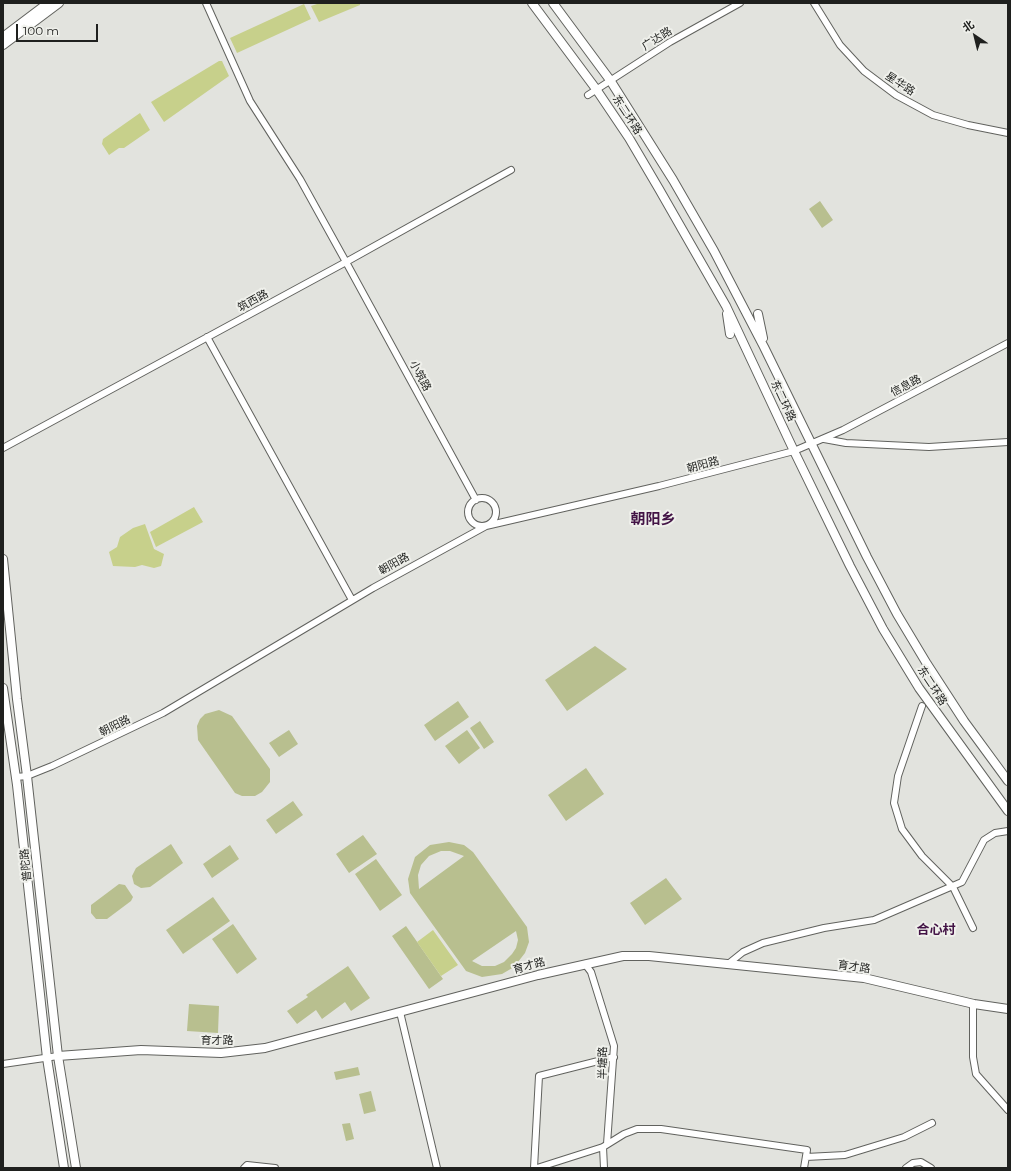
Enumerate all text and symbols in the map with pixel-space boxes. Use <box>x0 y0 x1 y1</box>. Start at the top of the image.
scale bar <box>18 16 100 42</box>
north arrow <box>955 16 995 56</box>
text: 北 <box>960 17 977 35</box>
text: 100 m <box>23 23 59 38</box>
street label: 广达路 <box>640 25 674 53</box>
street label: 星华路 <box>883 69 917 99</box>
street label: 东二环路 <box>609 93 645 137</box>
street label: 筑西路 <box>235 287 271 315</box>
street label: 小筑路 <box>406 358 434 394</box>
street label: 信息路 <box>888 372 924 400</box>
street label: 东二环路 <box>768 378 798 424</box>
street label: 朝阳路 <box>685 454 721 476</box>
district label: 朝阳乡 <box>631 511 675 529</box>
street label: 朝阳路 <box>376 550 412 578</box>
street label: 东二环路 <box>914 664 950 708</box>
street label: 朝阳路 <box>97 713 133 739</box>
street label: 普陀路 <box>18 848 34 882</box>
district label: 合心村 <box>917 922 955 938</box>
street label: 育才路 <box>511 955 547 977</box>
street label: 育才路 <box>837 958 871 976</box>
street label: 育才路 <box>201 1034 233 1048</box>
street label: 半塘路 <box>596 1046 610 1080</box>

